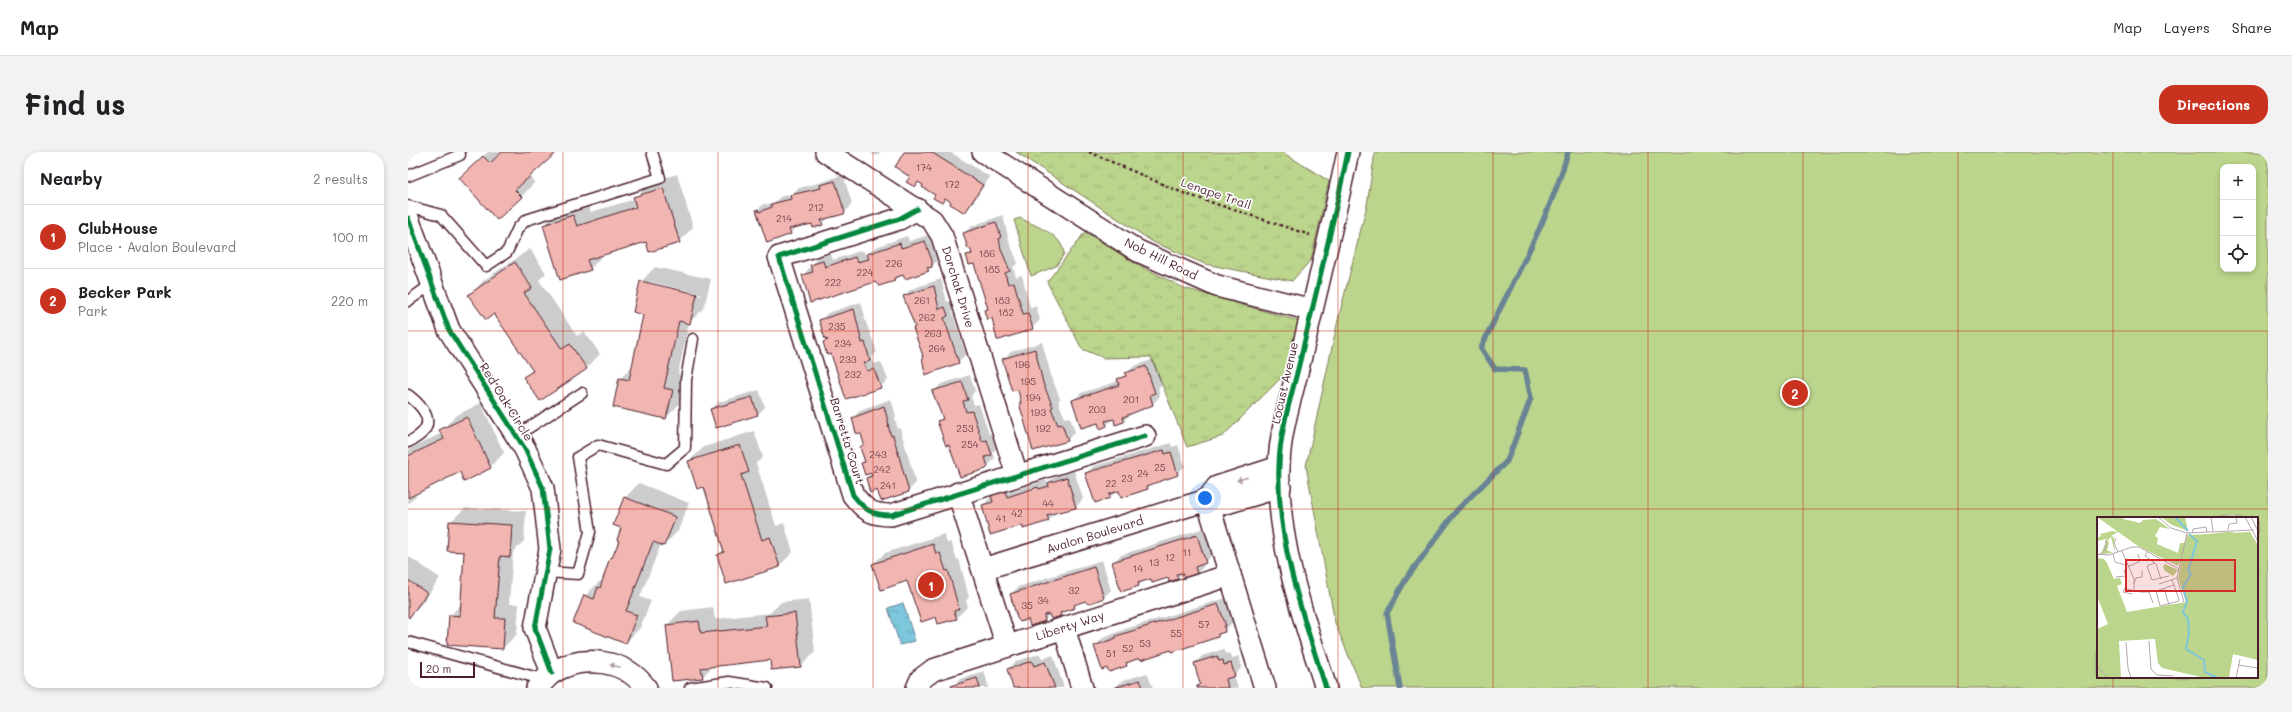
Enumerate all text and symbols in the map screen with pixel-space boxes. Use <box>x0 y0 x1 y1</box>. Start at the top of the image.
text: Map <box>20 15 59 40</box>
text: Map <box>2113 18 2142 37</box>
text: Layers <box>2164 18 2210 37</box>
text: Share <box>2232 18 2272 37</box>
button: Directions <box>2159 85 2268 124</box>
text: Find us <box>24 86 125 122</box>
house number: 174 <box>916 160 932 174</box>
map controls <box>2220 164 2256 272</box>
button: + <box>2220 164 2256 200</box>
text: Nearby <box>40 167 102 189</box>
text: 2 results <box>313 170 368 187</box>
street label: Lenape Trail <box>1179 174 1254 213</box>
house number: 172 <box>944 177 960 191</box>
house number: 212 <box>808 200 824 214</box>
button: − <box>2220 200 2256 236</box>
house number: 214 <box>776 211 792 225</box>
text: ClubHouse <box>78 218 158 238</box>
text: 1 <box>50 228 56 245</box>
text: 100 m <box>332 228 368 245</box>
street label: Nob Hill Road <box>1122 233 1201 283</box>
button: locate <box>2220 236 2256 272</box>
text: Place · Avalon Boulevard <box>78 238 236 255</box>
street label: Dorchak Drive <box>939 244 979 330</box>
house number: 186 <box>979 246 995 260</box>
house number: 226 <box>885 256 903 270</box>
house number: 185 <box>984 262 1000 276</box>
house number: 224 <box>856 265 874 279</box>
house number: 222 <box>825 275 841 289</box>
text: Becker Park <box>78 282 172 302</box>
text: 2 <box>49 292 57 309</box>
text: 220 m <box>331 292 368 309</box>
house number: 261 <box>914 293 930 307</box>
house number: 183 <box>994 293 1010 307</box>
text: Park <box>78 302 107 319</box>
house number: 182 <box>998 305 1014 319</box>
house number: 262 <box>918 310 936 324</box>
house number: 235 <box>828 319 846 333</box>
house number: 263 <box>924 326 942 340</box>
house number: 234 <box>834 336 852 350</box>
street label: Locust Avenue <box>1267 340 1301 425</box>
house number: 264 <box>928 341 946 355</box>
house number: 233 <box>839 352 857 366</box>
house number: 196 <box>1014 357 1030 371</box>
street label: Red Oak Circle <box>476 359 537 444</box>
house number: 232 <box>845 367 862 381</box>
house number: 195 <box>1020 374 1036 388</box>
pin: 2 <box>1782 378 1808 408</box>
house number: 194 <box>1025 390 1041 404</box>
house number: 201 <box>1123 392 1139 406</box>
street label: Barretta Court <box>827 395 869 486</box>
house number: 203 <box>1088 402 1106 416</box>
house number: 193 <box>1030 405 1046 419</box>
house number: 253 <box>956 421 974 435</box>
house number: 192 <box>1035 421 1051 435</box>
house number: 254 <box>961 437 979 451</box>
house number: 243 <box>869 447 887 461</box>
house number: 25 <box>1154 460 1166 474</box>
house number: 242 <box>873 462 891 476</box>
house number: 24 <box>1137 466 1149 480</box>
house number: 23 <box>1121 471 1133 485</box>
house number: 22 <box>1105 476 1117 490</box>
one-way arrow <box>1235 476 1247 482</box>
house number: 241 <box>880 478 896 492</box>
your location <box>1195 488 1215 508</box>
house number: 44 <box>1042 496 1054 510</box>
house number: 42 <box>1011 506 1023 520</box>
house number: 41 <box>996 511 1006 525</box>
street label: Avalon Boulevard <box>1044 512 1146 556</box>
inset map <box>2097 517 2258 678</box>
house number: 11 <box>1183 545 1191 559</box>
house number: 12 <box>1165 550 1175 564</box>
house number: 13 <box>1149 555 1159 569</box>
house number: 14 <box>1133 561 1143 575</box>
pin: 1 <box>918 570 944 600</box>
house number: 32 <box>1068 583 1080 597</box>
house number: 34 <box>1037 593 1049 607</box>
house number: 35 <box>1021 598 1033 612</box>
street label: Liberty Way <box>1034 607 1106 644</box>
house number: 57 <box>1198 617 1210 631</box>
house number: 55 <box>1170 626 1182 640</box>
house number: 53 <box>1139 636 1151 650</box>
house number: 52 <box>1122 641 1134 655</box>
house number: 51 <box>1106 646 1116 660</box>
scale bar <box>420 660 475 679</box>
text: 20 m <box>426 661 451 676</box>
one-way arrow <box>609 663 621 669</box>

